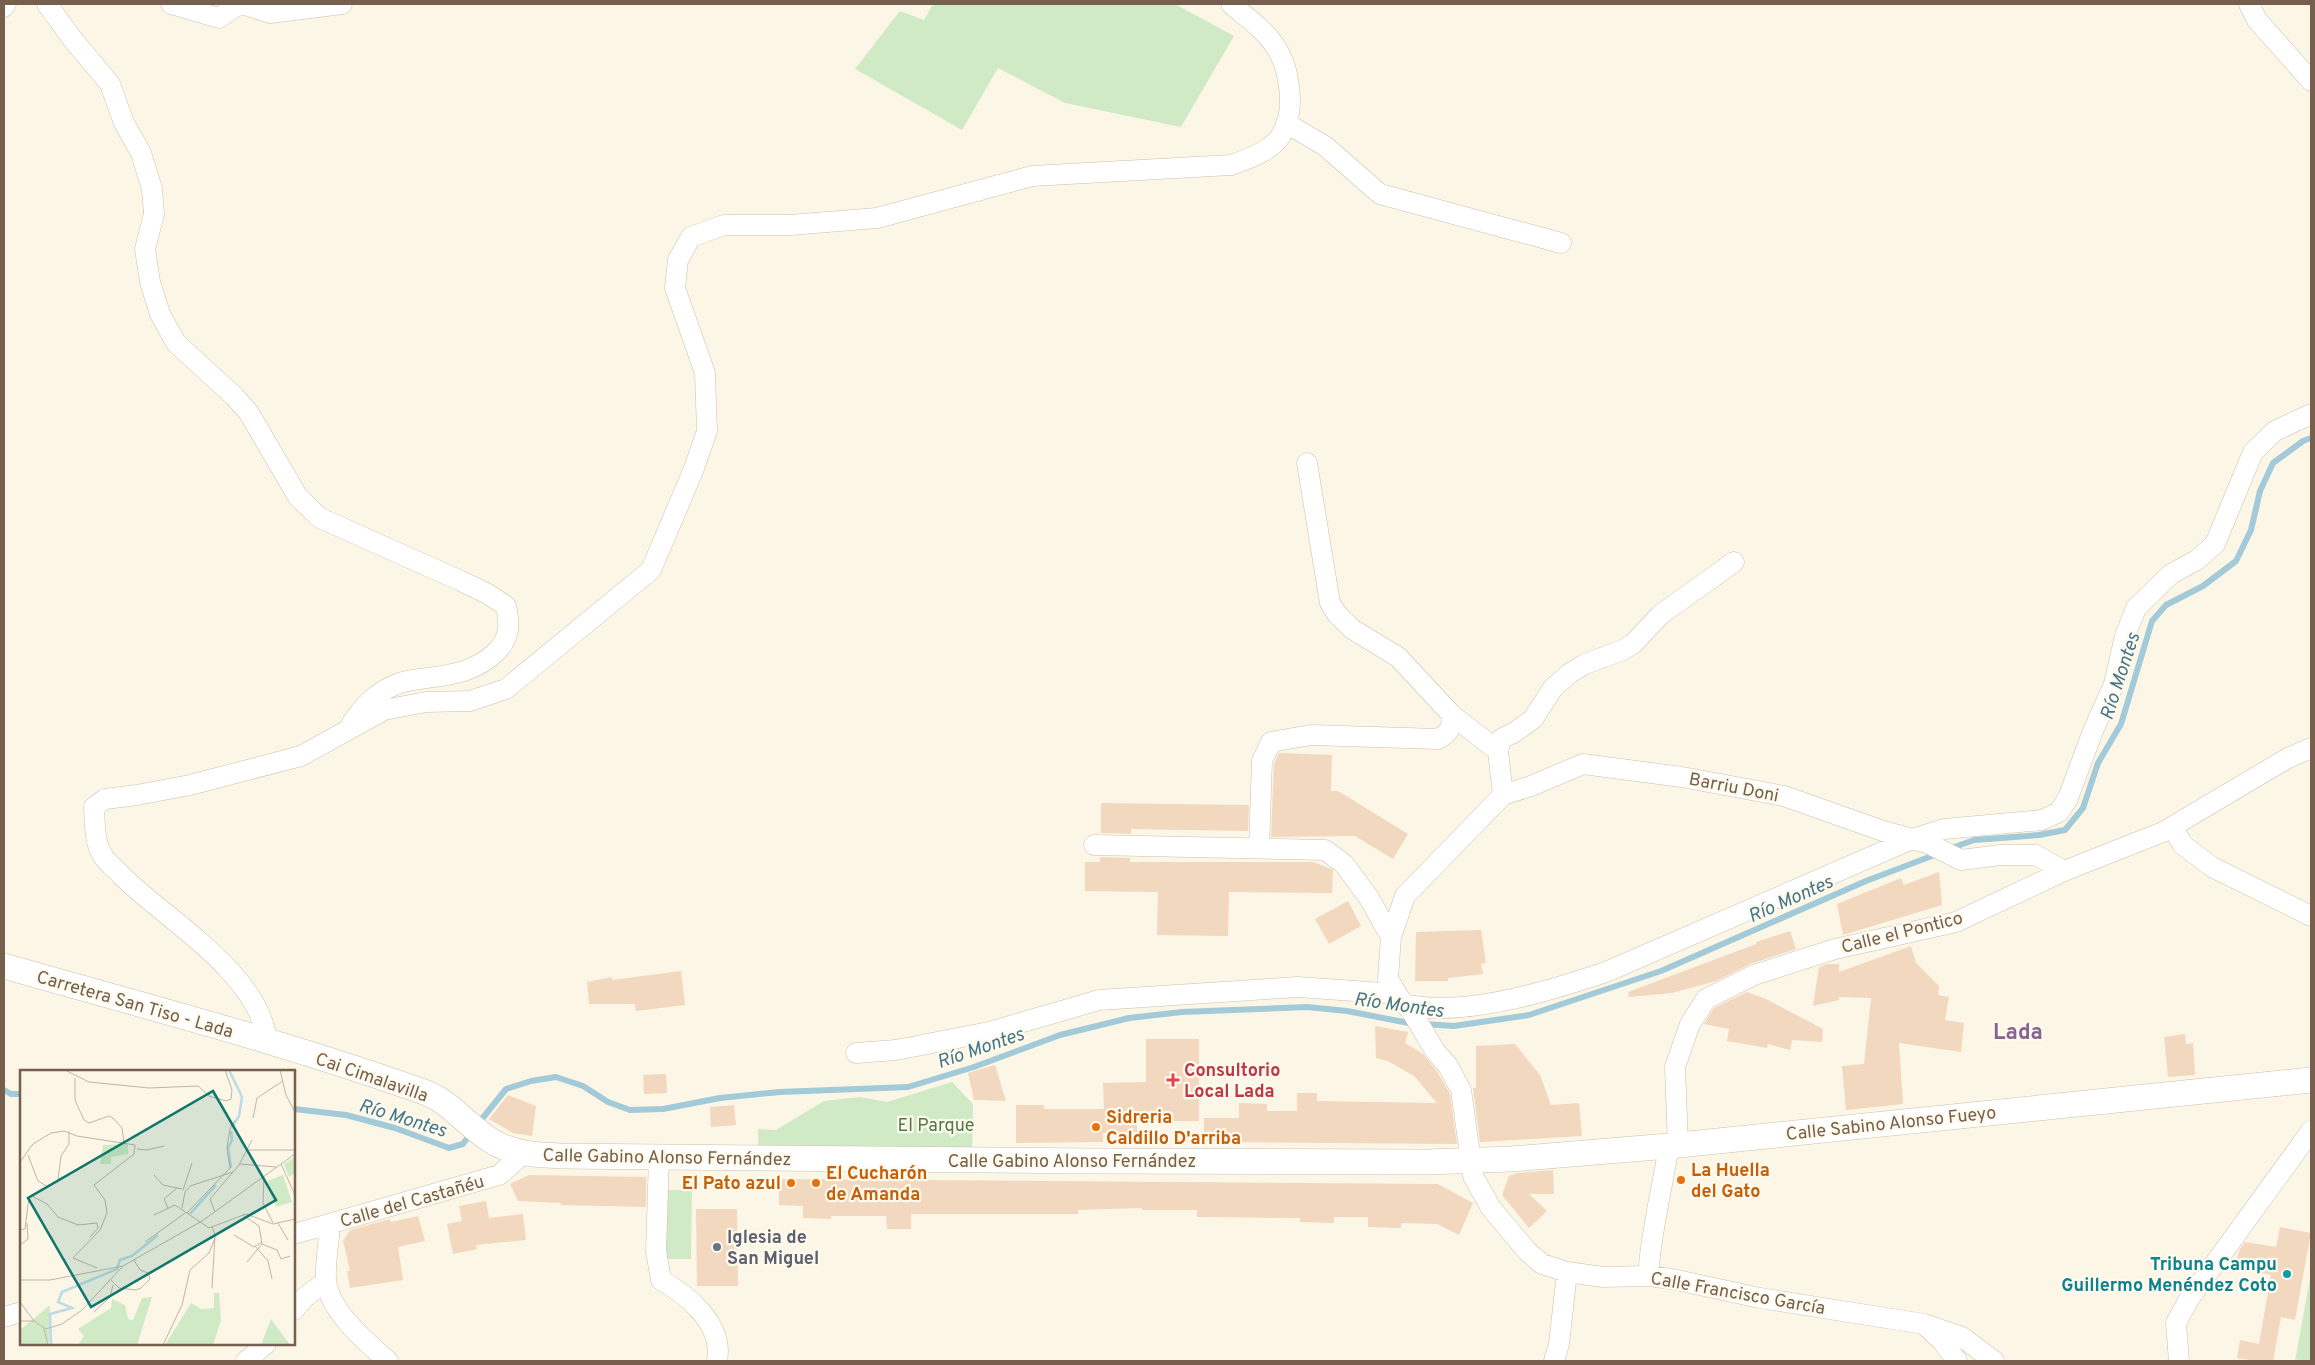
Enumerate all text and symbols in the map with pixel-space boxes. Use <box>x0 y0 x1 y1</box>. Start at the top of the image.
water label: Río Montes <box>2096 629 2146 723</box>
street label: Barriu Doni <box>1687 768 1781 808</box>
water label: Río Montes <box>1745 870 1837 929</box>
street label: Calle el Pontico <box>1839 907 1966 960</box>
street label: Carretera San Tiso - Lada <box>34 966 236 1045</box>
water label: Río Montes <box>1352 988 1446 1024</box>
district label: Lada <box>1993 1020 2043 1047</box>
water label: Río Montes <box>934 1023 1028 1075</box>
street label: Cai Cimalavilla <box>312 1048 431 1108</box>
place label: Consultorio Local Lada <box>1184 1060 1280 1104</box>
inset map <box>20 1070 295 1345</box>
marker: Consultorio Local Lada <box>1166 1073 1180 1087</box>
water label: Río Montes <box>356 1094 450 1144</box>
street label: Calle Sabino Alonso Fueyo <box>1785 1102 1997 1147</box>
place label: Sidreria Caldillo D'arriba <box>1106 1107 1241 1151</box>
park label: El Parque <box>898 1115 974 1138</box>
marker: Sidreria Caldillo D'arriba <box>1090 1121 1102 1133</box>
street label: Calle Gabino Alonso Fernández <box>542 1145 792 1172</box>
street label: Calle Gabino Alonso Fernández <box>948 1151 1196 1174</box>
place label: La Huella del Gato <box>1691 1160 1770 1204</box>
place label: El Cucharón de Amanda <box>826 1163 927 1207</box>
street label: Calle del Castañéu <box>338 1171 487 1234</box>
place label: El Pato azul <box>682 1173 781 1196</box>
marker: La Huella del Gato <box>1675 1174 1687 1186</box>
marker: El Pato azul <box>785 1177 797 1189</box>
marker: El Cucharón de Amanda <box>810 1177 822 1189</box>
place label: Iglesia de San Miguel <box>727 1227 819 1271</box>
marker: Iglesia de San Miguel <box>711 1241 723 1253</box>
place label: Tribuna Campu Guillermo Menéndez Coto <box>2061 1254 2277 1298</box>
street label: Calle Francisco García <box>1649 1268 1827 1321</box>
marker: Tribuna Campu Guillermo Menéndez Coto <box>2281 1268 2293 1280</box>

